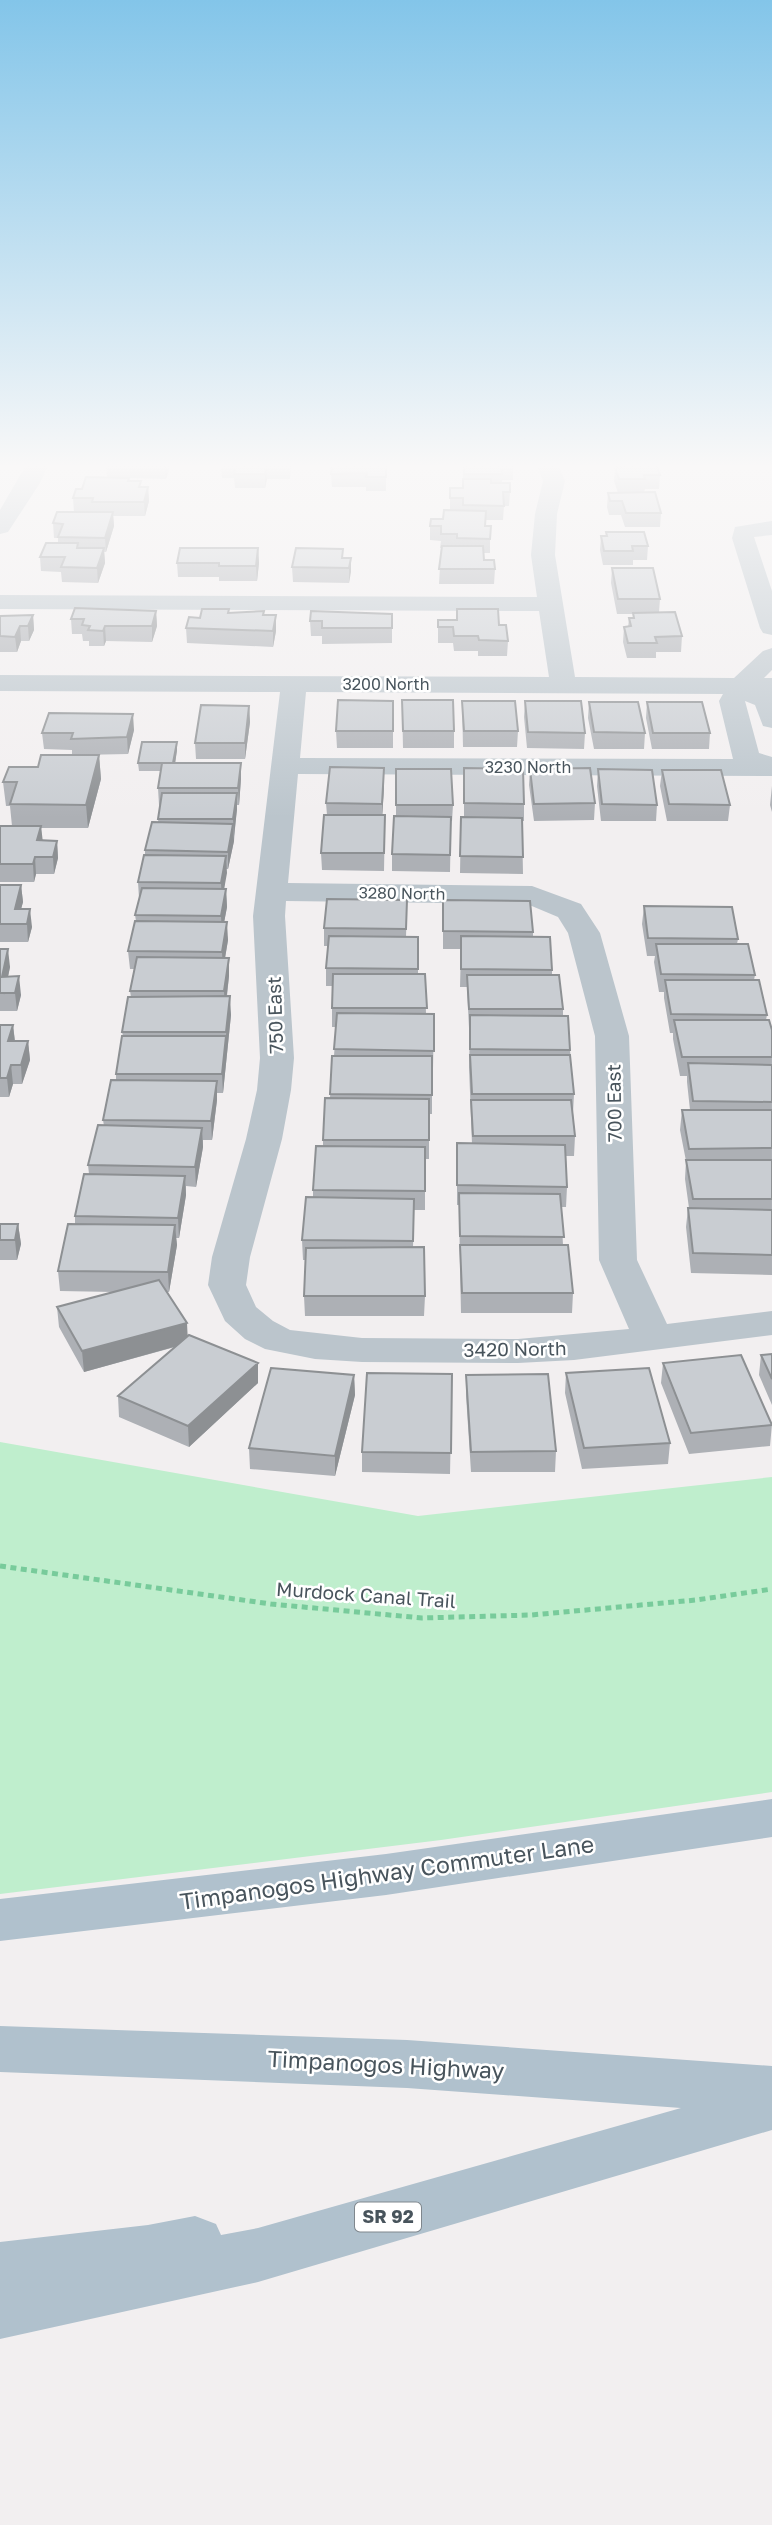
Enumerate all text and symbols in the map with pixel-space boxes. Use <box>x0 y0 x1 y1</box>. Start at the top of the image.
street label: 3200 North <box>342 674 430 694</box>
street label: 3230 North <box>485 757 571 777</box>
street label: 3280 North <box>358 882 446 904</box>
street label: 750 East <box>262 976 287 1054</box>
street label: 700 East <box>601 1064 626 1142</box>
street label: 3420 North <box>463 1336 567 1361</box>
street label: Murdock Canal Trail <box>275 1577 457 1612</box>
street label: Timpanogos Highway Commuter Lane <box>178 1829 596 1915</box>
street label: Timpanogos Highway <box>267 2044 505 2084</box>
road number: SR 92 <box>355 2202 421 2232</box>

